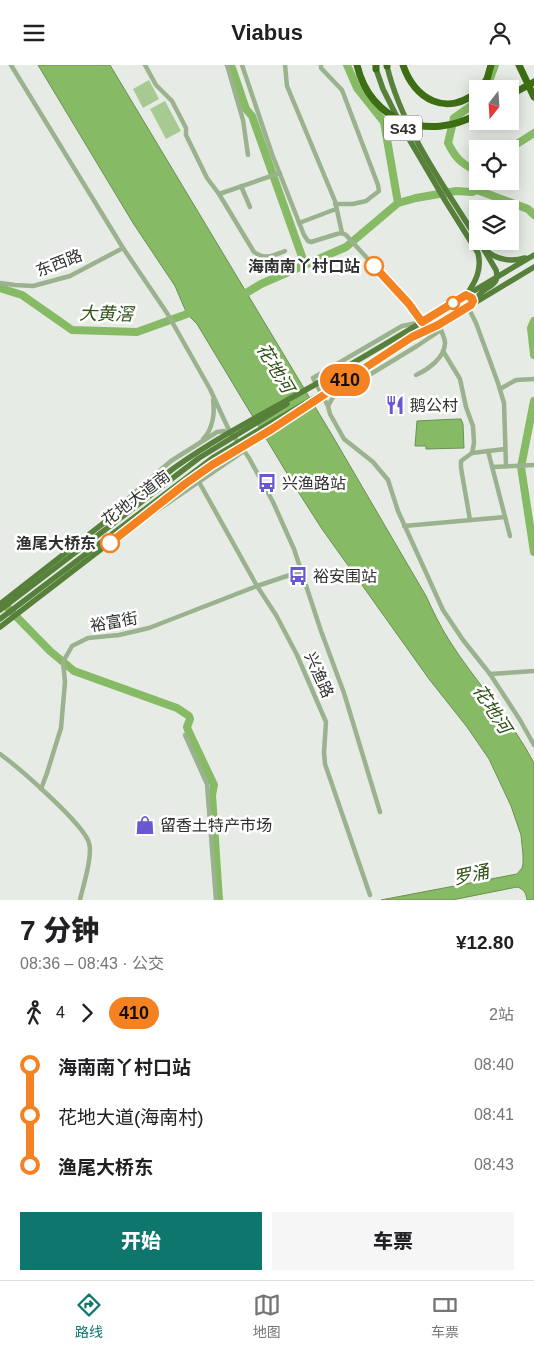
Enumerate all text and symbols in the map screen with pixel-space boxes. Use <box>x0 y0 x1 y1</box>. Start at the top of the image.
icon: menu <box>20 19 48 47</box>
icon: person <box>486 19 514 47</box>
text: Viabus <box>231 20 303 45</box>
north arrow <box>469 80 519 130</box>
map controls <box>469 80 519 250</box>
road number: S43 <box>384 115 422 141</box>
button: locate <box>469 140 519 190</box>
button: layers <box>469 200 519 250</box>
street label: 东西路 <box>34 246 84 280</box>
marker: 海南南丫村口站 <box>364 256 384 276</box>
place label: 海南南丫村口站 <box>248 257 360 275</box>
unlabelled marker <box>446 296 460 310</box>
water label: 大黄滘 <box>79 304 136 325</box>
water label: 花地河 <box>253 340 299 399</box>
line badge: 410 <box>316 364 374 396</box>
text: 410 <box>330 370 360 390</box>
restaurant icon: 鹅公村 <box>384 394 406 416</box>
place label: 鹅公村 <box>410 397 458 414</box>
street label: 花地大道南 <box>99 467 173 529</box>
bus stop icon: 兴渔路站 <box>256 472 278 494</box>
place label: 兴渔路站 <box>282 475 346 492</box>
marker: 渔尾大桥东 <box>100 533 120 553</box>
place label: 渔尾大桥东 <box>16 535 96 552</box>
bus stop icon: 裕安围站 <box>287 565 309 587</box>
place label: 裕安围站 <box>313 568 377 585</box>
street label: 裕富街 <box>89 609 139 635</box>
street label: 兴渔路 <box>301 650 337 700</box>
water label: 花地河 <box>469 681 517 740</box>
shop icon: 留香土特产市场 <box>134 814 156 836</box>
place label: 留香土特产市场 <box>160 817 272 834</box>
water label: 罗涌 <box>451 861 493 889</box>
text: 7 分钟 <box>20 915 99 946</box>
text: ¥12.80 <box>456 932 514 953</box>
text: 08:36 – 08:43 · 公交 <box>20 955 164 972</box>
icon: walk <box>20 999 48 1027</box>
icon: forward <box>73 999 101 1027</box>
text: 410 <box>119 1003 149 1023</box>
text: 4 <box>56 1004 65 1021</box>
text: 2站 <box>489 1006 514 1023</box>
text: 08:40 <box>474 1056 514 1073</box>
text: 海南南丫村口站 <box>58 1057 191 1078</box>
text: 08:41 <box>474 1106 514 1123</box>
text: 花地大道(海南村) <box>58 1107 204 1128</box>
text: 08:43 <box>474 1156 514 1173</box>
text: 渔尾大桥东 <box>58 1157 153 1178</box>
button: 开始 <box>20 1212 262 1270</box>
button: 车票 <box>272 1212 514 1270</box>
tab: 路线 <box>75 1291 103 1341</box>
tab: 地图 <box>253 1291 281 1341</box>
tab: 车票 <box>431 1291 459 1341</box>

